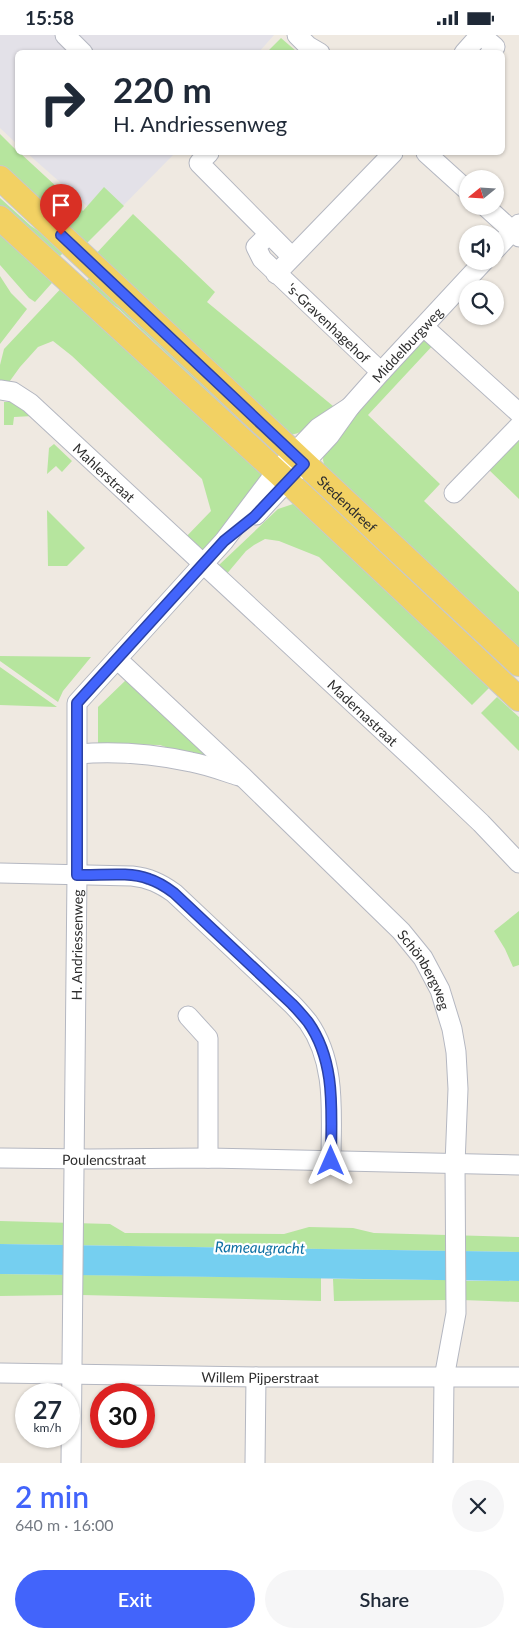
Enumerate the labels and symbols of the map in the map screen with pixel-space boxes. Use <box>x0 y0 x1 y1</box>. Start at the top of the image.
north arrow <box>459 170 504 215</box>
pin <box>40 184 82 235</box>
street label: 's-Gravenhagehof <box>284 279 374 366</box>
street label: Middelburgweg <box>368 303 446 385</box>
street label: Mahlerstraat <box>70 439 139 505</box>
street label: Stedendreef <box>314 472 381 535</box>
street label: Madernastraat <box>324 676 402 749</box>
street label: H. Andriessenweg <box>67 889 85 1001</box>
street label: Schönbergweg <box>395 926 454 1012</box>
position arrow <box>304 1134 356 1186</box>
street label: Poulencstraat <box>62 1150 146 1168</box>
water label: Rameaugracht <box>215 1237 306 1257</box>
street label: Willem Pijperstraat <box>201 1368 319 1386</box>
speed limit sign: 30 <box>90 1383 155 1448</box>

